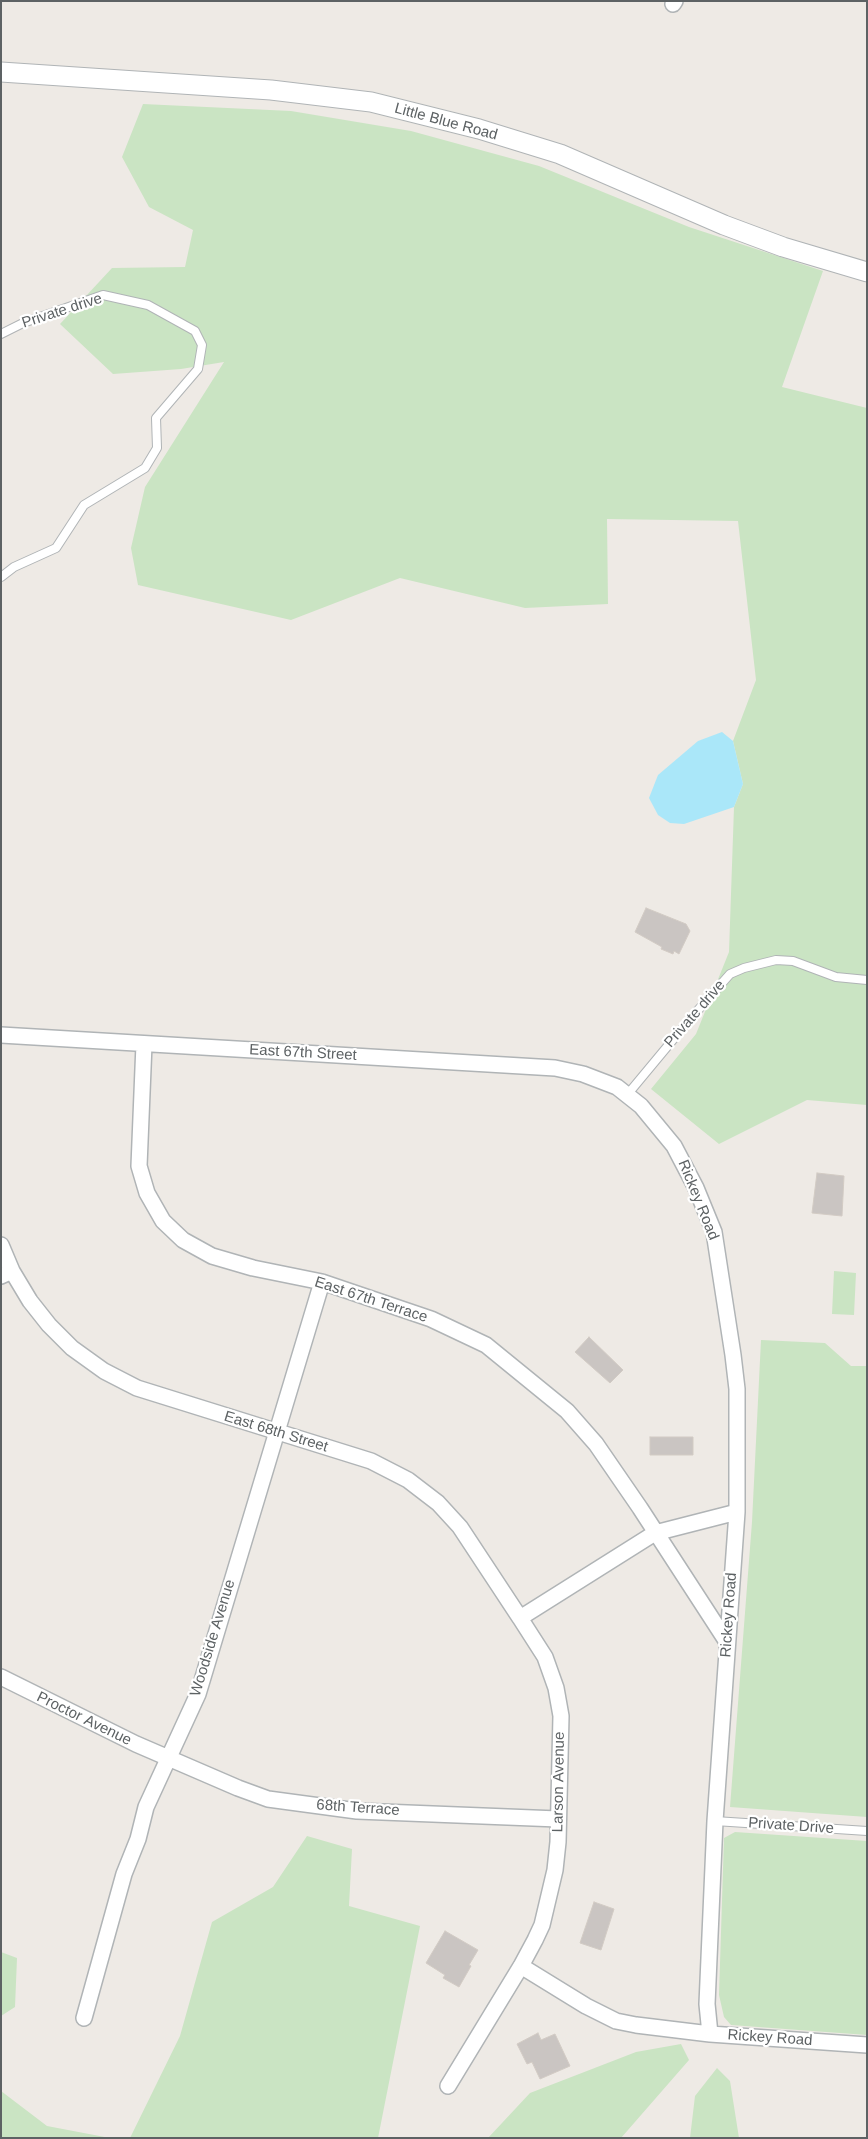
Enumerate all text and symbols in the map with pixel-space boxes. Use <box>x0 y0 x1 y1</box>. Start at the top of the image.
street label: Little Blue Road <box>393 100 499 144</box>
street label: Private drive <box>20 290 104 332</box>
street label: Private drive <box>661 977 729 1051</box>
street label: East 67th Street <box>249 1041 357 1065</box>
street label: Rickey Road <box>674 1157 722 1243</box>
street label: East 67th Terrace <box>312 1273 430 1327</box>
street label: East 68th Street <box>222 1408 330 1456</box>
street label: Rickey Road <box>717 1572 741 1658</box>
street label: Woodside Avenue <box>187 1577 239 1699</box>
street label: Proctor Avenue <box>34 1688 134 1750</box>
street label: Larson Avenue <box>549 1732 569 1832</box>
street label: 68th Terrace <box>316 1796 400 1820</box>
street label: Private Drive <box>748 1814 834 1838</box>
street label: Rickey Road <box>727 2026 813 2050</box>

